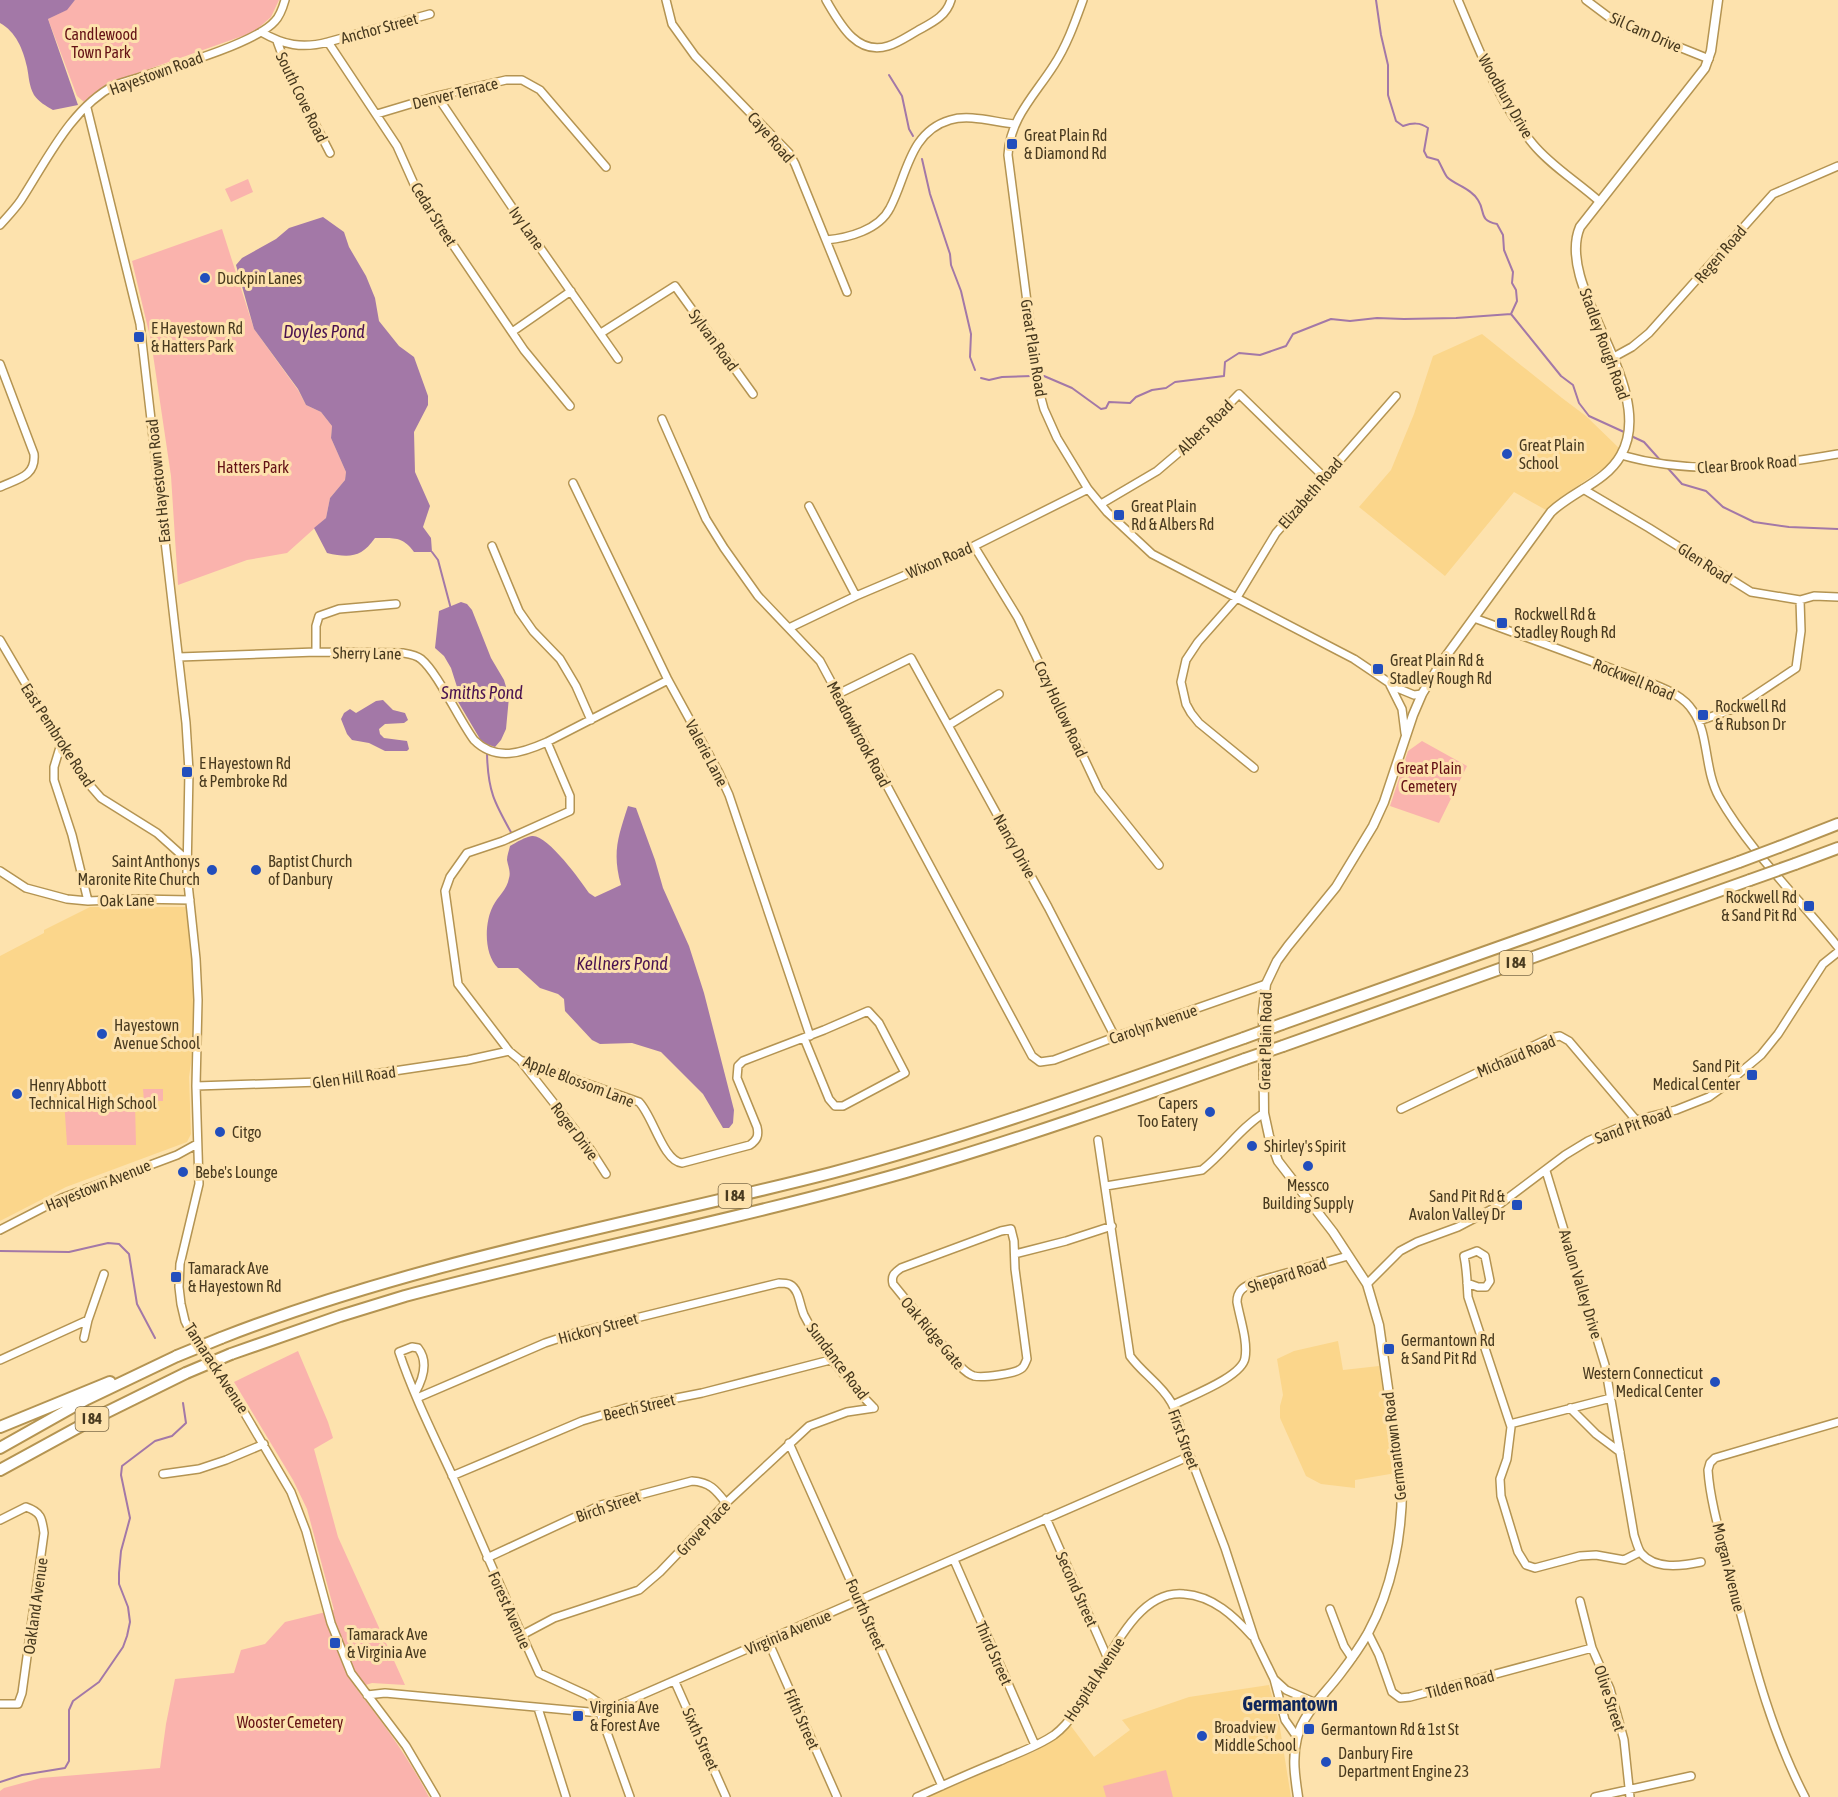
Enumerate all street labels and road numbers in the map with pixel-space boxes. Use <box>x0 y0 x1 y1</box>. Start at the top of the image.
street label: Sil Cam Drive <box>1608 8 1684 56</box>
street label: Anchor Street <box>339 9 420 47</box>
street label: Hayestown Road <box>107 48 205 99</box>
street label: South Cove Road <box>273 49 331 145</box>
street label: Woodbury Drive <box>1474 51 1537 142</box>
street label: Denver Terrace <box>410 74 500 112</box>
street label: Caye Road <box>743 108 798 167</box>
street label: Cedar Street <box>407 179 461 249</box>
street label: Ivy Lane <box>505 203 548 253</box>
street label: Regen Road <box>1690 222 1750 287</box>
street label: Stadley Rough Road <box>1576 286 1633 402</box>
street label: Great Plain Road <box>1017 298 1051 398</box>
street label: Sylvan Road <box>685 306 742 375</box>
street label: Albers Road <box>1174 396 1236 458</box>
street label: East Hayestown Road <box>143 418 174 544</box>
street label: Clear Brook Road <box>1696 452 1798 476</box>
street label: Elizabeth Road <box>1274 454 1346 532</box>
street label: Wixon Road <box>903 538 975 582</box>
street label: Glen Road <box>1675 539 1735 587</box>
street label: Sherry Lane <box>333 643 401 664</box>
street label: Rockwell Road <box>1591 654 1677 704</box>
street label: Cozy Hollow Road <box>1030 658 1091 760</box>
street label: Meadowbrook Road <box>824 678 894 790</box>
street label: East Pembroke Road <box>18 680 98 790</box>
street label: Valerie Lane <box>682 717 732 789</box>
street label: Nancy Drive <box>989 811 1040 882</box>
street label: Oak Lane <box>100 891 154 909</box>
road number: I 84 <box>1500 951 1532 975</box>
street label: Great Plain Road <box>1255 992 1275 1090</box>
street label: Carolyn Avenue <box>1107 1001 1200 1048</box>
street label: Michaud Road <box>1474 1031 1558 1081</box>
street label: Apple Blossom Lane <box>521 1052 637 1111</box>
street label: Glen Hill Road <box>311 1062 397 1092</box>
street label: Roger Drive <box>547 1099 602 1164</box>
street label: Sand Pit Road <box>1592 1103 1674 1147</box>
street label: Hayestown Avenue <box>43 1156 154 1215</box>
road number: I 84 <box>718 1184 752 1208</box>
street label: Avalon Valley Drive <box>1555 1227 1606 1341</box>
street label: Shepard Road <box>1245 1254 1329 1297</box>
street label: Oak Ridge Gate <box>897 1293 968 1373</box>
street label: Hickory Street <box>556 1309 640 1348</box>
street label: Sundance Road <box>803 1319 873 1403</box>
street label: Tamarack Avenue <box>181 1320 253 1416</box>
street label: Beech Street <box>601 1390 677 1424</box>
street label: Germantown Road <box>1378 1391 1410 1501</box>
road number: I 84 <box>76 1407 109 1431</box>
street label: First Street <box>1165 1407 1203 1472</box>
street label: Birch Street <box>573 1486 643 1525</box>
street label: Grove Place <box>673 1497 733 1559</box>
street label: Morgan Avenue <box>1708 1521 1749 1613</box>
street label: Second Street <box>1053 1549 1102 1630</box>
street label: Oakland Avenue <box>19 1557 51 1655</box>
street label: Forest Avenue <box>485 1569 535 1651</box>
street label: Fourth Street <box>842 1576 890 1653</box>
street label: Virginia Avenue <box>742 1606 834 1659</box>
street label: Third Street <box>972 1618 1016 1688</box>
street label: Hospital Avenue <box>1060 1634 1129 1725</box>
street label: Olive Street <box>1591 1663 1629 1734</box>
street label: Tilden Road <box>1424 1666 1496 1702</box>
street label: Fifth Street <box>781 1686 823 1752</box>
street label: Sixth Street <box>679 1705 723 1773</box>

